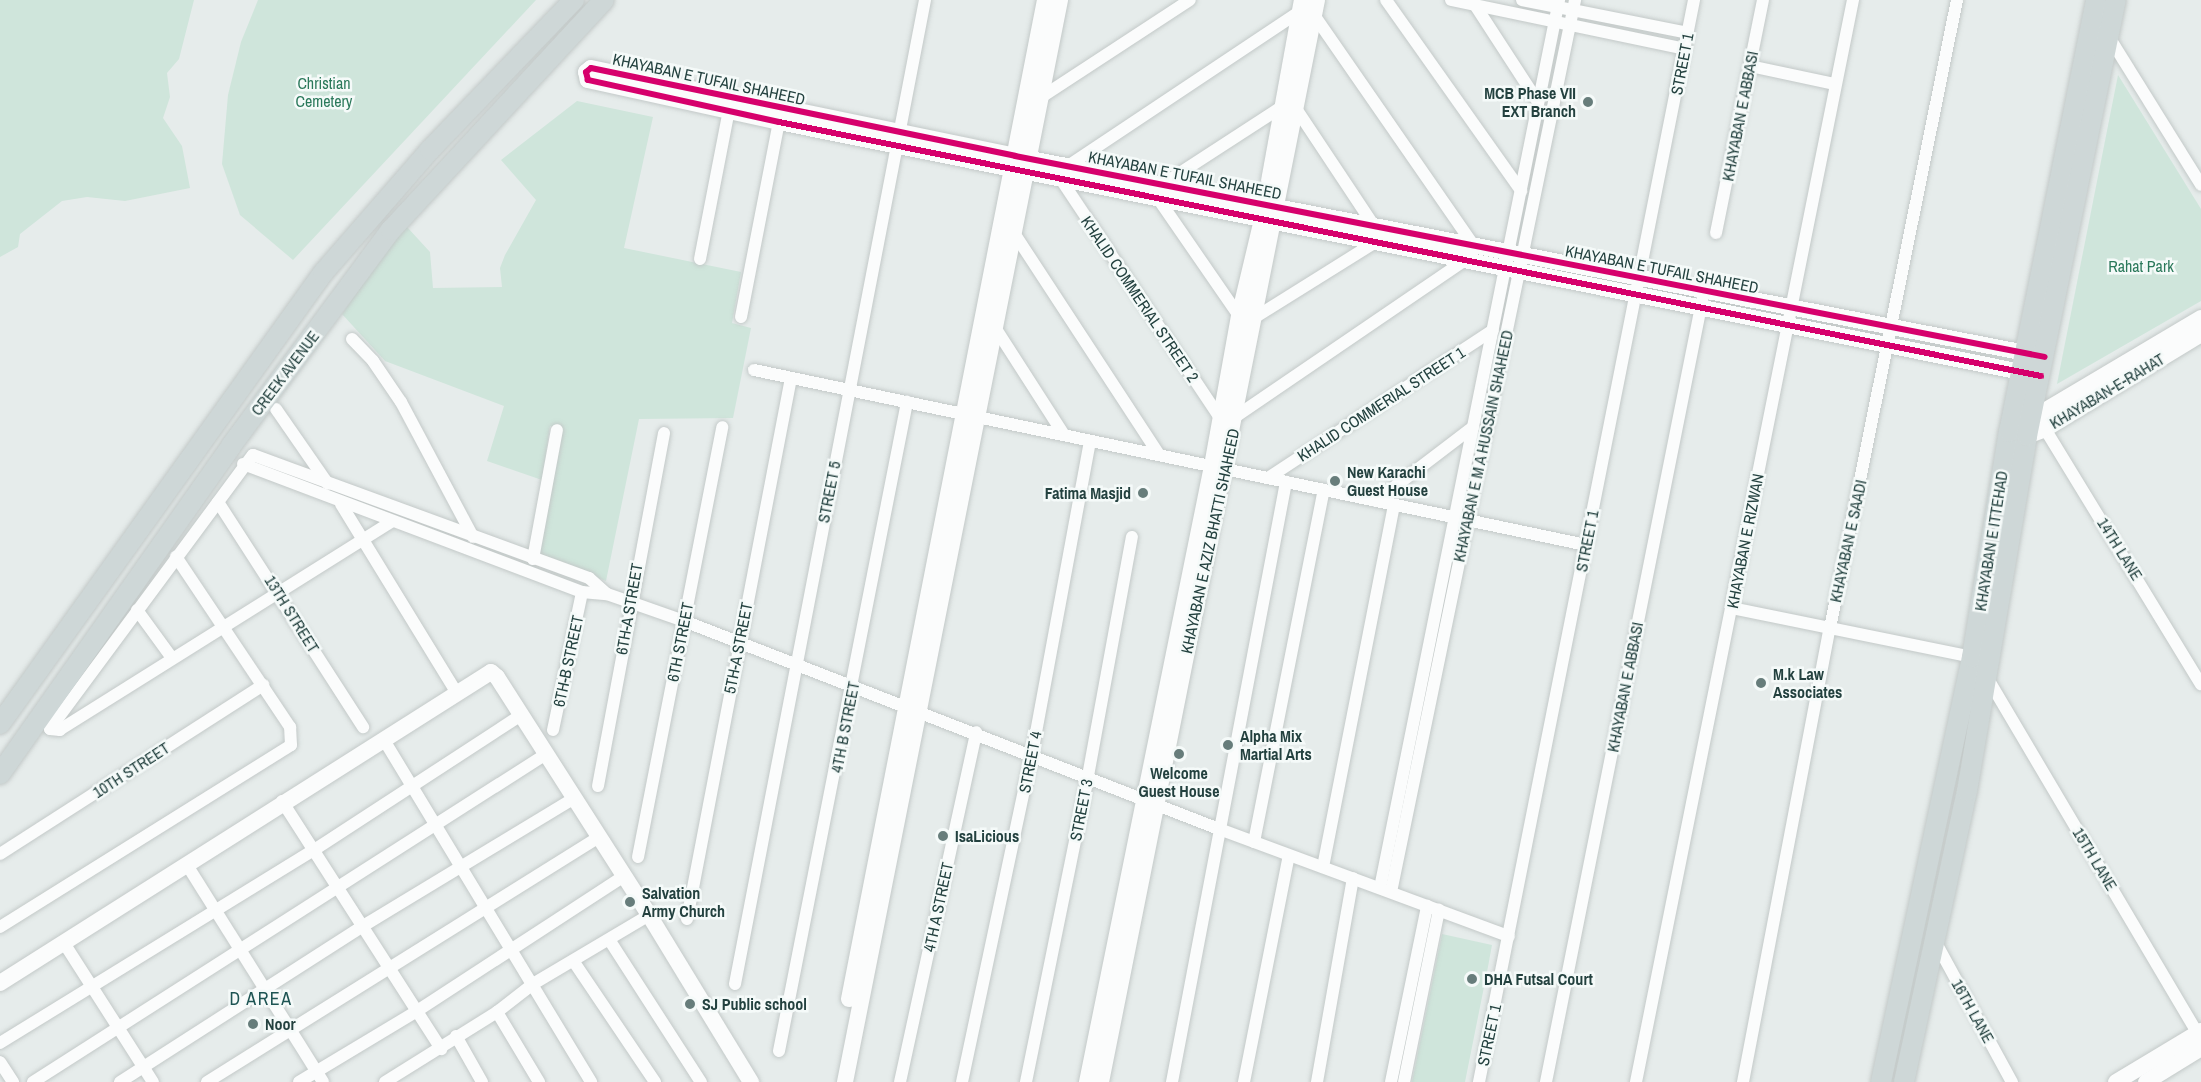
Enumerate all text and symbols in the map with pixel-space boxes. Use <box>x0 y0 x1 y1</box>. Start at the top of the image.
street label: STREET 1 <box>1667 31 1697 97</box>
street label: KHAYABAN E TUFAIL SHAHEED <box>611 49 807 109</box>
street label: KHAYABAN E ABBASI <box>1718 49 1762 183</box>
park label: Christian Cemetery <box>296 73 352 111</box>
place label: MCB Phase VII EXT Branch <box>1484 83 1576 121</box>
marker: MCB Phase VII EXT Branch <box>1581 95 1595 109</box>
street label: KHAYABAN E TUFAIL SHAHEED <box>1086 147 1284 203</box>
street label: KHALID COMMERIAL STREET 2 <box>1077 212 1203 386</box>
street label: KHAYABAN E TUFAIL SHAHEED <box>1563 241 1761 297</box>
park label: Rahat Park <box>2108 256 2174 276</box>
street label: CREEK AVENUE <box>247 327 323 419</box>
street label: KHAYABAN E M A HUSSAIN SHAHEED <box>1449 328 1517 564</box>
street label: KHALID COMMERIAL STREET 1 <box>1293 342 1469 466</box>
street label: KHAYABAN-E-RAHAT <box>2046 349 2168 433</box>
street label: KHAYABAN E AZIZ BHATTI SHAHEED <box>1177 426 1243 656</box>
street label: STREET 5 <box>814 459 844 525</box>
place label: New Karachi Guest House <box>1347 462 1428 500</box>
street label: KHAYABAN E ITTEHAD <box>1970 470 2012 612</box>
street label: KHAYABAN E RIZWAN <box>1723 472 1767 610</box>
marker: New Karachi Guest House <box>1328 474 1342 488</box>
street label: KHAYABAN E SAADI <box>1826 478 1870 604</box>
place label: Fatima Masjid <box>1045 483 1131 503</box>
marker: Fatima Masjid <box>1136 486 1150 500</box>
street label: STREET 1 <box>1572 508 1602 574</box>
street label: 14TH LANE <box>2093 514 2147 584</box>
street label: 6TH-A STREET <box>611 561 647 657</box>
street label: 13TH STREET <box>261 572 323 656</box>
street label: 5TH-A STREET <box>720 600 756 696</box>
street label: 6TH STREET <box>663 601 697 683</box>
street label: 6TH-B STREET <box>549 613 587 709</box>
street label: KHAYABAN E ABBASI <box>1603 620 1647 754</box>
place label: M.k Law Associates <box>1773 664 1842 702</box>
marker: M.k Law Associates <box>1754 676 1768 690</box>
street label: 4TH B STREET <box>827 680 863 774</box>
place label: Alpha Mix Martial Arts <box>1240 726 1312 764</box>
street label: STREET 4 <box>1015 729 1045 795</box>
street label: 10TH STREET <box>89 738 173 802</box>
marker: Alpha Mix Martial Arts <box>1221 738 1235 752</box>
marker: Welcome Guest House <box>1172 747 1186 761</box>
place label: Welcome Guest House <box>1139 763 1219 801</box>
street label: STREET 3 <box>1066 777 1096 843</box>
street label: 15TH LANE <box>2069 824 2121 894</box>
place label: IsaLicious <box>955 826 1019 846</box>
marker: IsaLicious <box>936 829 950 843</box>
street label: 4TH A STREET <box>919 860 957 954</box>
place label: Salvation Army Church <box>642 883 725 921</box>
marker: Salvation Army Church <box>623 895 637 909</box>
place label: DHA Futsal Court <box>1484 969 1593 989</box>
marker: DHA Futsal Court <box>1465 972 1479 986</box>
street label: 16TH LANE <box>1948 976 1998 1046</box>
district label: D AREA <box>229 988 293 1010</box>
place label: SJ Public school <box>702 994 807 1014</box>
marker: SJ Public school <box>683 997 697 1011</box>
street label: STREET 1 <box>1473 1002 1505 1068</box>
place label: Noor <box>265 1014 296 1034</box>
marker: Noor <box>246 1017 260 1031</box>

